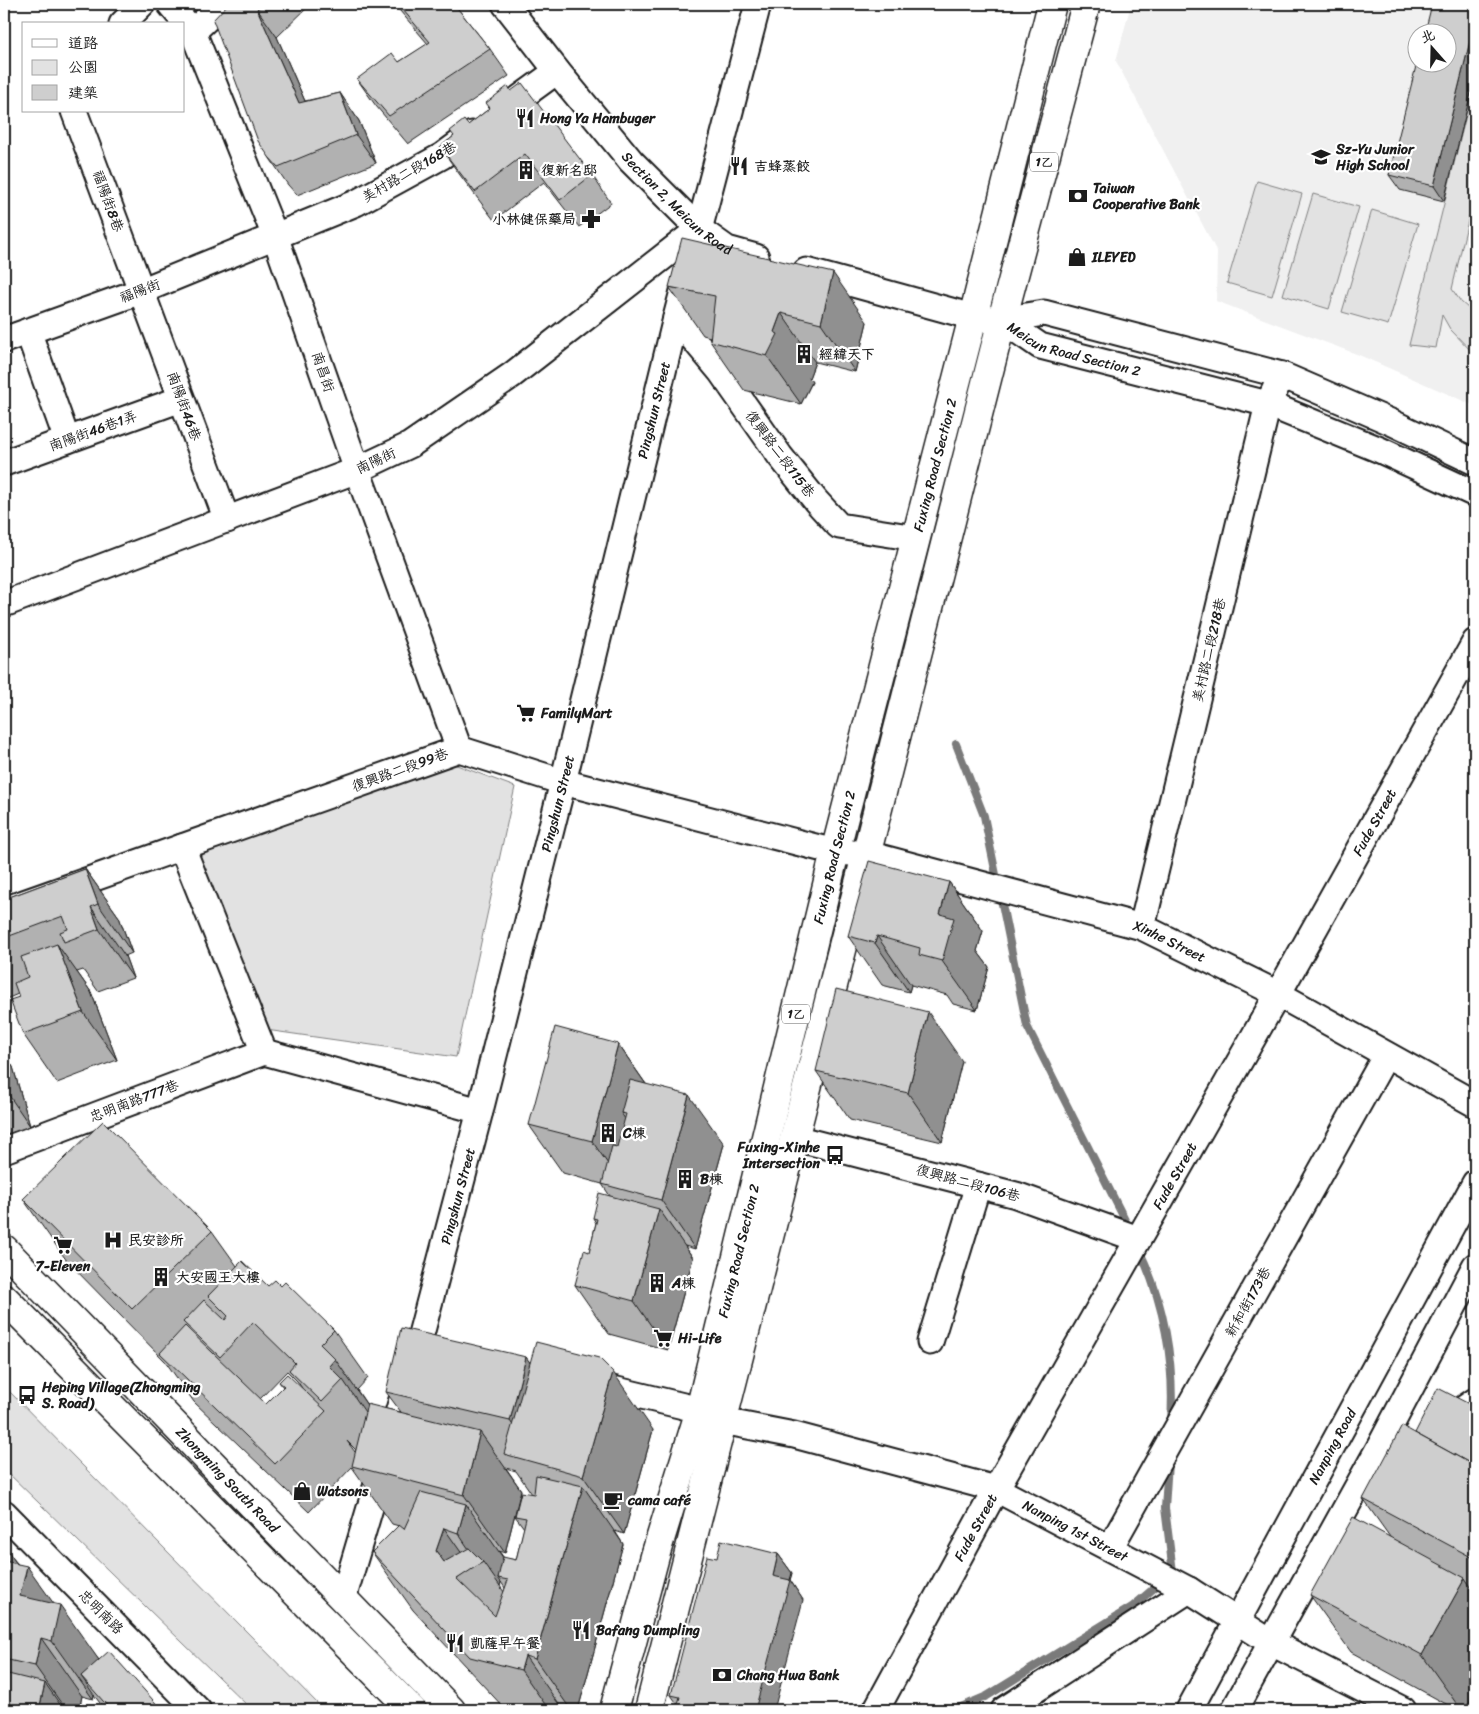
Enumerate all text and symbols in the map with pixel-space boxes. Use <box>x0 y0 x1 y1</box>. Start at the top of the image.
legend <box>22 22 185 112</box>
north arrow <box>1406 22 1456 72</box>
text: 北 <box>1417 22 1439 50</box>
text: 道路 <box>68 30 98 56</box>
text: 公園 <box>68 54 98 80</box>
text: 建築 <box>68 80 98 106</box>
place label: Hong Ya Hambuger <box>539 106 656 131</box>
restaurant icon: Hong Ya Hambuger <box>514 107 536 129</box>
street label: 美村路二段168巷 <box>357 134 462 209</box>
place label: Sz-Yu Junior High School <box>1335 137 1415 178</box>
street label: Section 2, Meicun Road <box>615 145 736 263</box>
school or university icon: Sz-Yu Junior High School <box>1310 146 1332 168</box>
road number: 1乙 <box>1030 152 1058 172</box>
place label: 吉蜂蒸餃 <box>754 154 810 179</box>
restaurant icon: 吉蜂蒸餃 <box>728 155 750 177</box>
place label: 復新名邸 <box>541 158 597 183</box>
building icon: 復新名邸 <box>515 159 537 181</box>
street label: 福陽街8巷 <box>85 166 131 236</box>
place label: Taiwan Cooperative Bank <box>1092 176 1201 217</box>
bank icon: Taiwan Cooperative Bank <box>1067 185 1089 207</box>
place label: 小林健保藥局 <box>492 207 576 232</box>
pharmacy icon: 小林健保藥局 <box>580 208 602 230</box>
place label: ILEYED <box>1091 245 1136 270</box>
shop icon: ILEYED <box>1066 246 1088 268</box>
street label: 福陽街 <box>116 272 164 310</box>
street label: Meicun Road Section 2 <box>1002 315 1143 384</box>
place label: 經緯天下 <box>819 342 875 367</box>
building icon: 經緯天下 <box>793 343 815 365</box>
street label: 南昌街 <box>304 348 342 396</box>
street label: Pingshun Street <box>630 359 677 461</box>
street label: 南陽街46巷 <box>160 368 209 445</box>
street label: Fuxing Road Section 2 <box>906 396 964 534</box>
street label: 南陽街46巷1弄 <box>45 403 141 459</box>
street label: 復興路二段115巷 <box>739 405 822 504</box>
street label: 南陽街 <box>352 441 400 481</box>
street label: 美村路二段218巷 <box>1185 594 1233 705</box>
place label: FamilyMart <box>540 701 613 726</box>
supermarket icon: FamilyMart <box>515 702 537 724</box>
street label: 復興路二段99巷 <box>348 741 453 799</box>
street label: Pingshun Street <box>533 753 582 855</box>
street label: Fude Street <box>1345 784 1403 861</box>
street label: Fuxing Road Section 2 <box>806 788 863 927</box>
street label: Xinhe Street <box>1130 913 1210 969</box>
road number: 1乙 <box>782 1004 810 1024</box>
street label: 忠明南路777巷 <box>86 1072 183 1130</box>
place label: C棟 <box>622 1121 647 1146</box>
building icon: C棟 <box>597 1122 619 1144</box>
place label: Fuxing-Xinhe Intersection <box>737 1135 821 1176</box>
street label: Fude Street <box>1145 1137 1204 1214</box>
bus stop icon: Fuxing-Xinhe Intersection <box>824 1144 846 1166</box>
street label: Pingshun Street <box>433 1145 482 1247</box>
street label: 復興路二段106巷 <box>913 1157 1024 1209</box>
place label: B棟 <box>700 1167 724 1192</box>
building icon: B棟 <box>674 1168 696 1190</box>
street label: Fuxing Road Section 2 <box>710 1181 767 1320</box>
place label: 民安診所 <box>128 1228 184 1253</box>
hospital icon: 民安診所 <box>102 1229 124 1251</box>
supermarket icon: 7-Eleven <box>52 1234 74 1256</box>
place label: 7-Eleven <box>36 1254 91 1279</box>
street label: 新和街173巷 <box>1218 1261 1278 1342</box>
place label: 大安國王大樓 <box>176 1265 260 1290</box>
building icon: 大安國王大樓 <box>150 1266 172 1288</box>
place label: A棟 <box>671 1271 696 1296</box>
building icon: A棟 <box>646 1272 668 1294</box>
place label: Hi-Life <box>677 1326 722 1351</box>
supermarket icon: Hi-Life <box>652 1327 674 1349</box>
place label: Heping Village(Zhongming S. Road) <box>41 1375 201 1416</box>
bus stop icon: Heping Village(Zhongming S. Road) <box>16 1384 38 1406</box>
street label: Nanping Road <box>1301 1402 1364 1489</box>
street label: Zhongming South Road <box>169 1420 287 1540</box>
place label: Watsons <box>317 1479 369 1504</box>
shop icon: Watsons <box>291 1480 313 1502</box>
place label: cama café <box>627 1488 692 1513</box>
cafe icon: cama café <box>602 1489 624 1511</box>
street label: Fude Street <box>947 1489 1004 1566</box>
street label: Nanping 1st Street <box>1018 1492 1134 1569</box>
street label: 忠明南路 <box>72 1583 130 1641</box>
place label: Bafang Dumpling <box>596 1618 701 1643</box>
restaurant icon: Bafang Dumpling <box>570 1619 592 1641</box>
place label: 凱薩早午餐 <box>470 1631 540 1656</box>
restaurant icon: 凱薩早午餐 <box>444 1632 466 1654</box>
place label: Chang Hwa Bank <box>736 1663 840 1688</box>
bank icon: Chang Hwa Bank <box>711 1664 733 1686</box>

